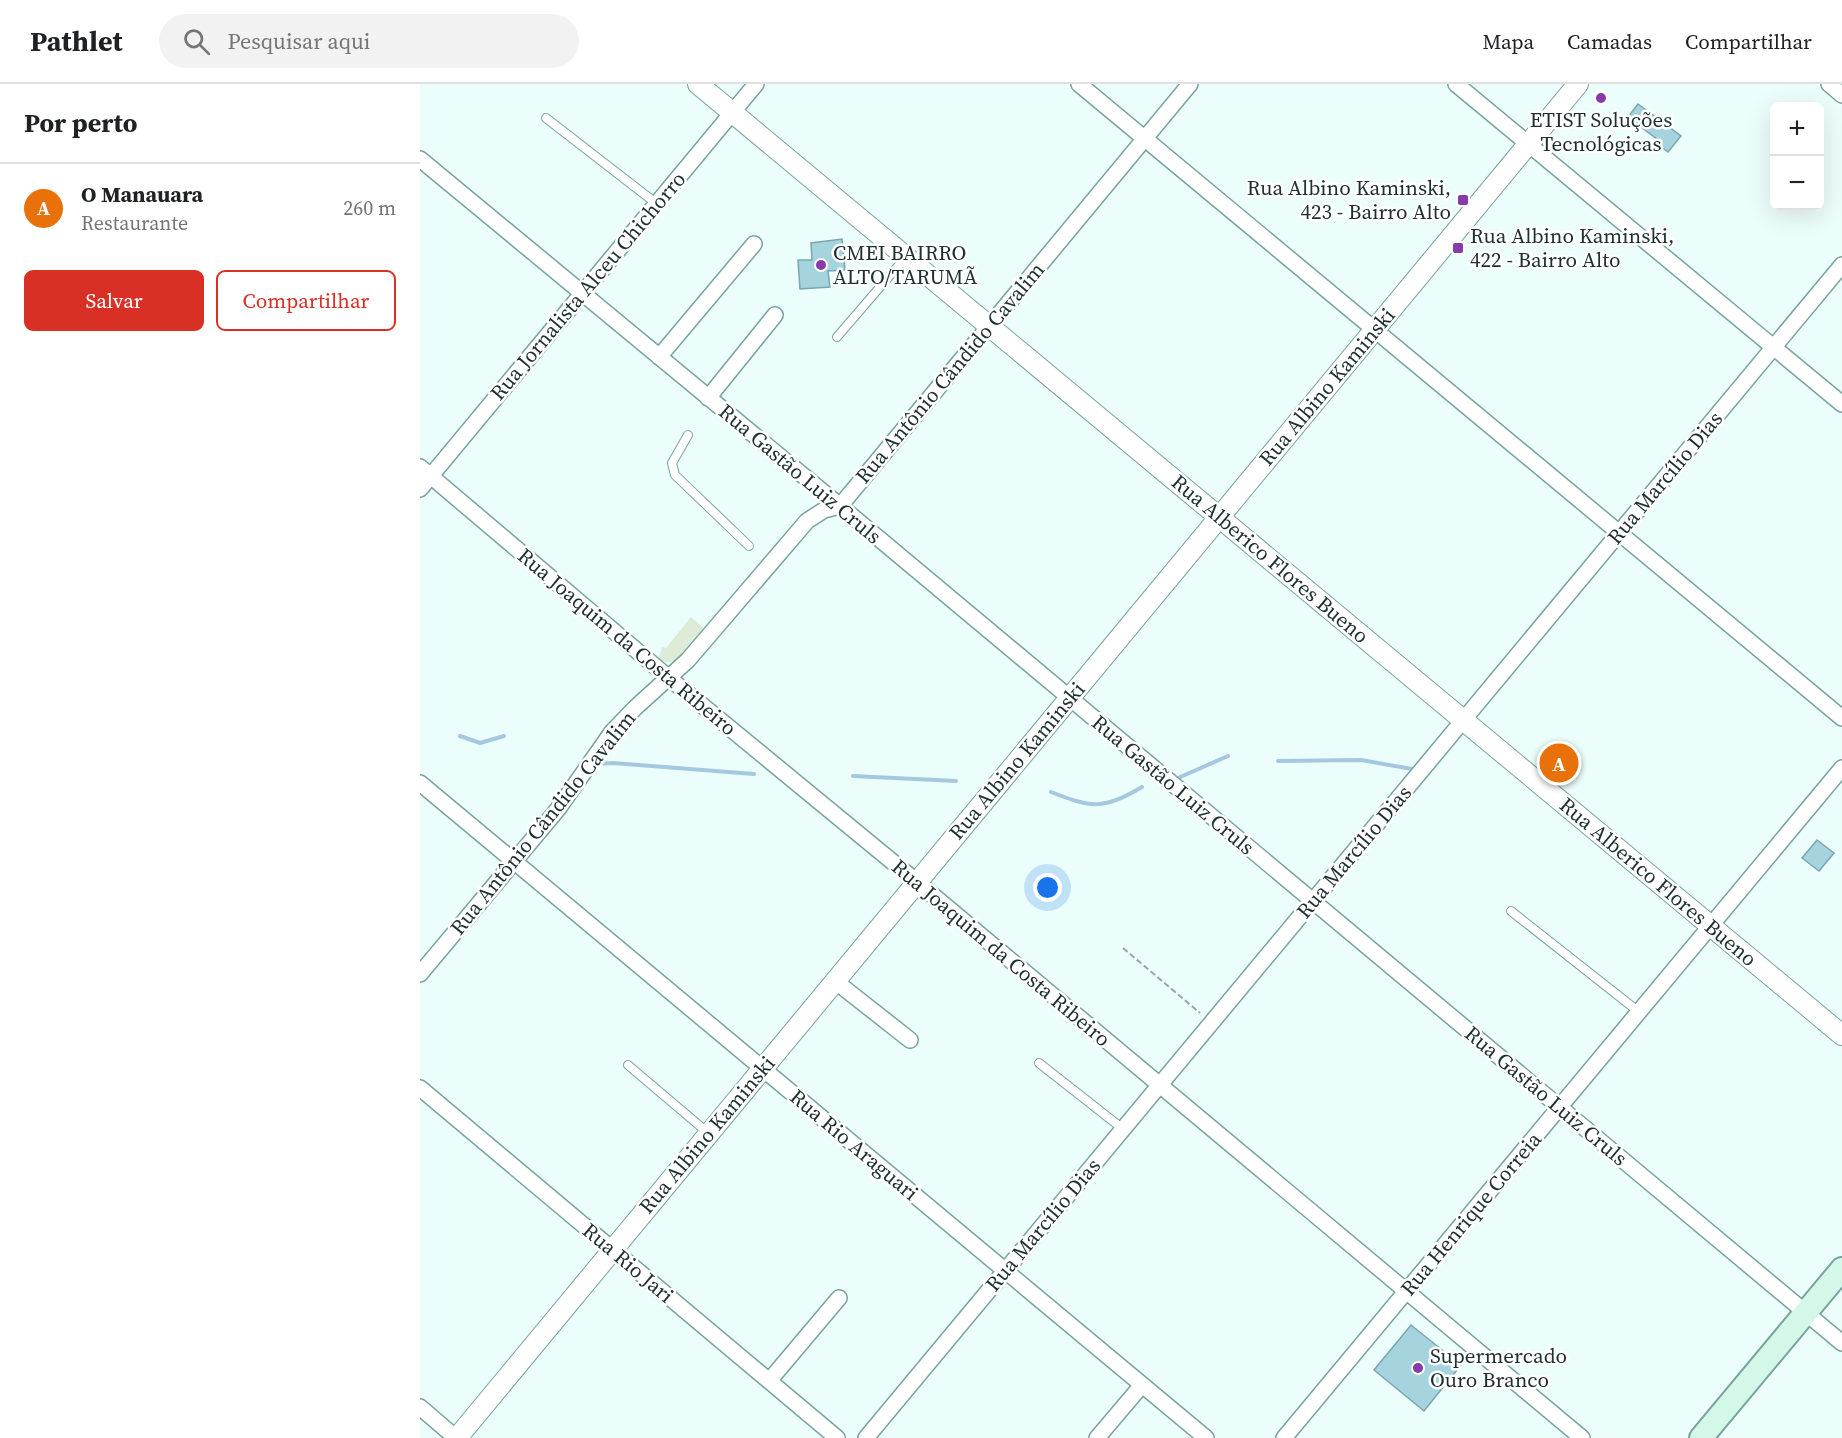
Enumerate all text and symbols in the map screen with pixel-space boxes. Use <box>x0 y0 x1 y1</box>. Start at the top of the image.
search box <box>159 14 579 68</box>
text: Pathlet <box>30 22 123 60</box>
icon: search <box>180 25 213 58</box>
text: Pesquisar aqui <box>228 26 370 56</box>
text: Mapa <box>1482 27 1534 56</box>
text: Camadas <box>1567 27 1652 56</box>
text: Compartilhar <box>1685 27 1812 56</box>
marker: ETIST Soluções Tecnológicas <box>1594 91 1608 105</box>
map controls <box>1770 102 1824 210</box>
button: + <box>1770 102 1824 156</box>
text: Por perto <box>24 105 138 141</box>
place label: ETIST Soluções Tecnológicas <box>1530 105 1672 158</box>
button: − <box>1770 156 1824 210</box>
street label: Rua Jornalista Alceu Chichorro <box>483 165 692 406</box>
place label: Rua Albino Kaminski, 423 - Bairro Alto <box>1247 173 1451 226</box>
text: O Manauara <box>81 179 203 209</box>
marker: Rua Albino Kaminski, 423 - Bairro Alto <box>1456 193 1470 207</box>
text: A <box>37 194 50 222</box>
text: 260 m <box>343 194 396 222</box>
text: Restaurante <box>81 209 188 237</box>
place label: Rua Albino Kaminski, 422 - Bairro Alto <box>1470 221 1674 274</box>
place label: CMEI BAIRRO ALTO/TARUMÃ <box>833 238 977 291</box>
marker: Rua Albino Kaminski, 422 - Bairro Alto <box>1451 241 1465 255</box>
street label: Rua Antônio Cândido Cavalim <box>848 256 1051 489</box>
marker: CMEI BAIRRO ALTO/TARUMÃ <box>814 258 828 272</box>
button: Salvar <box>24 270 204 331</box>
button: Compartilhar <box>216 270 396 331</box>
street label: Rua Albino Kaminski <box>1252 302 1401 472</box>
street label: Rua Gastão Luiz Cruls <box>713 397 888 550</box>
street label: Rua Marcílio Dias <box>1600 405 1729 550</box>
street label: Rua Alberico Flores Bueno <box>1166 467 1375 650</box>
street label: Rua Joaquim da Costa Ribeiro <box>512 541 743 742</box>
street label: Rua Albino Kaminski <box>942 676 1091 846</box>
street label: Rua Antônio Cândido Cavalim <box>443 704 642 941</box>
street label: Rua Gastão Luiz Cruls <box>1086 708 1261 861</box>
pin: A <box>1540 740 1578 786</box>
street label: Rua Marcílio Dias <box>1289 779 1418 924</box>
street label: Rua Alberico Flores Bueno <box>1554 790 1763 973</box>
street label: Rua Joaquim da Costa Ribeiro <box>886 852 1117 1053</box>
your location <box>1033 873 1062 902</box>
street label: Rua Gastão Luiz Cruls <box>1459 1019 1634 1172</box>
street label: Rua Albino Kaminski <box>632 1050 781 1220</box>
street label: Rua Rio Araguari <box>784 1082 925 1207</box>
street label: Rua Henrique Correia <box>1394 1125 1548 1302</box>
street label: Rua Marcílio Dias <box>978 1152 1107 1297</box>
street label: Rua Rio Jari <box>577 1216 680 1309</box>
place label: Supermercado Ouro Branco <box>1430 1341 1567 1394</box>
marker: Supermercado Ouro Branco <box>1411 1361 1425 1375</box>

